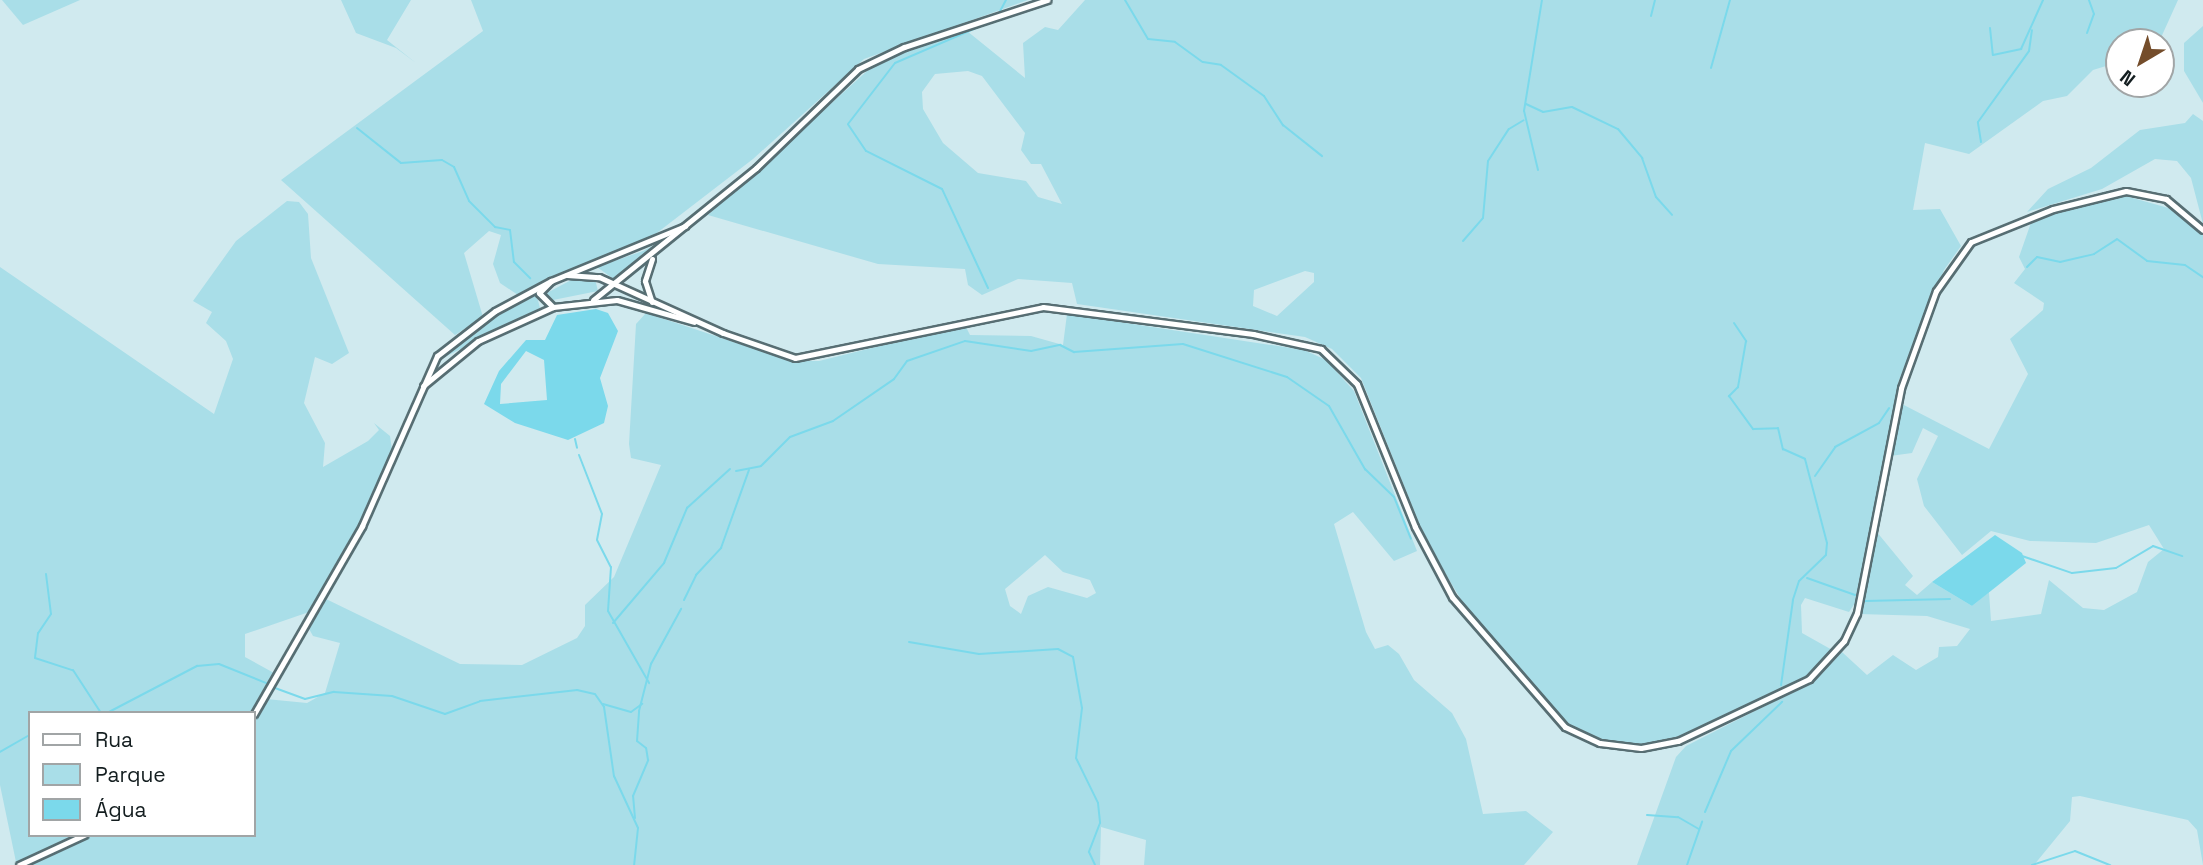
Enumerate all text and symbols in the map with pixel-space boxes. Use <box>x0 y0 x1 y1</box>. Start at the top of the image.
north arrow <box>2105 28 2175 98</box>
text: N <box>2115 64 2141 92</box>
legend <box>28 711 256 837</box>
text: Rua <box>95 726 133 753</box>
text: Parque <box>95 761 166 788</box>
text: Água <box>95 796 147 823</box>

